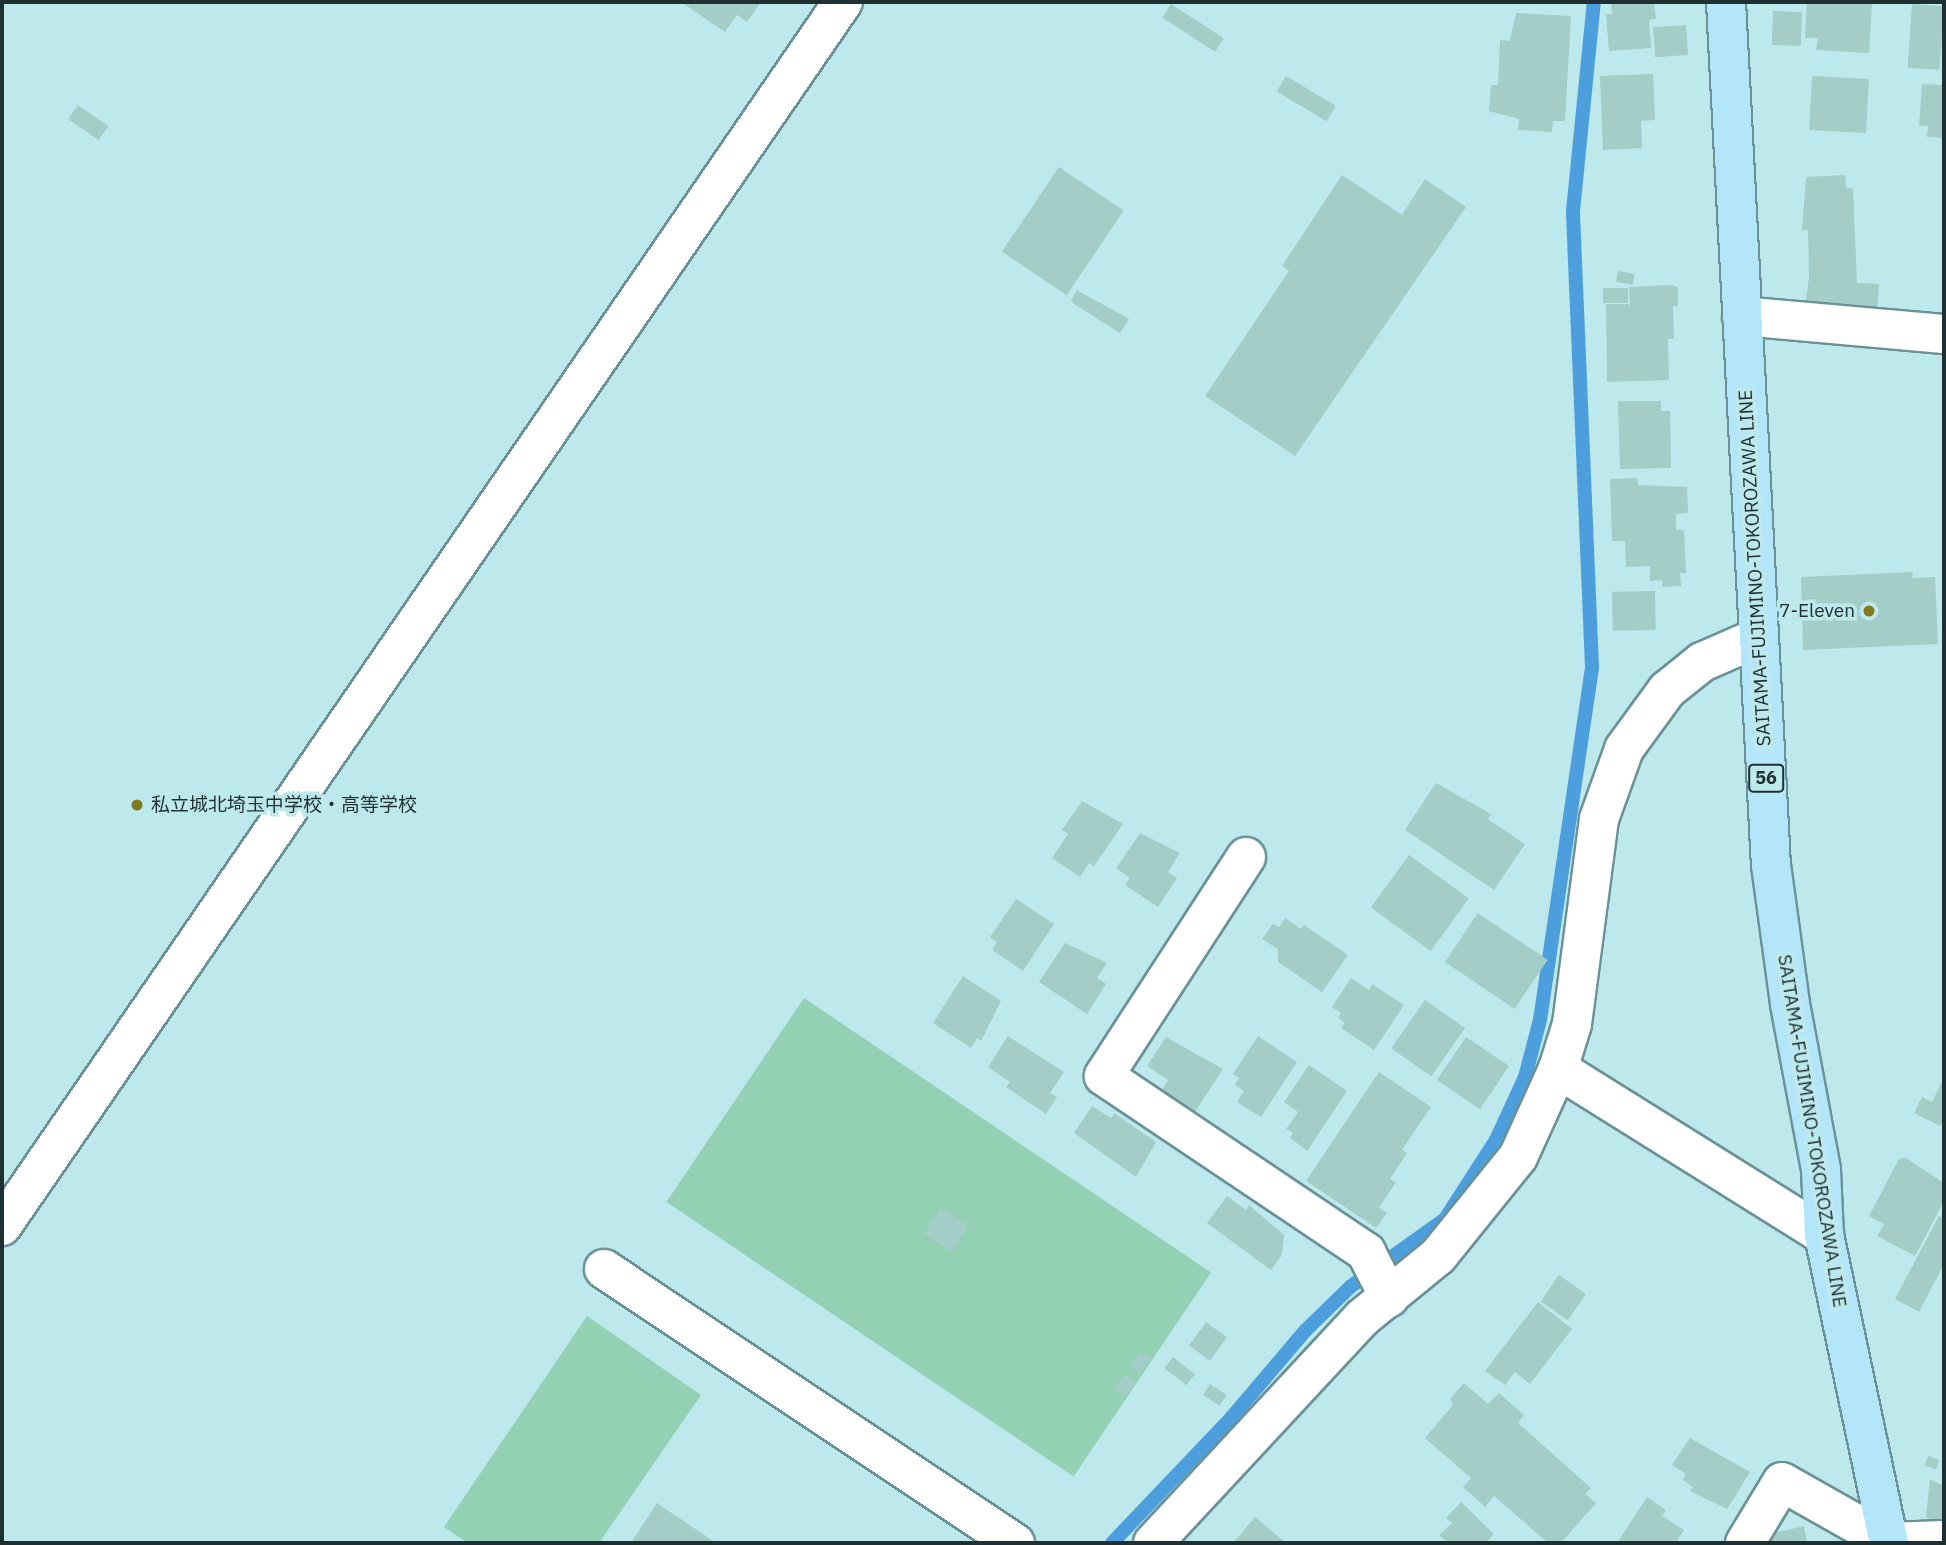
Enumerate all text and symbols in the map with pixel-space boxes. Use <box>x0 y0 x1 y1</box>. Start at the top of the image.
street label: SAITAMA-FUJIMINO-TOKOROZAWA LINE <box>1734 389 1776 747</box>
place label: 7-Eleven <box>1779 600 1855 622</box>
marker: 7-Eleven <box>1861 603 1877 619</box>
road number: 56 <box>1747 764 1785 792</box>
place label: 私立城北埼玉中学校・高等学校 <box>151 794 417 816</box>
marker: 私立城北埼玉中学校・高等学校 <box>129 797 145 813</box>
street label: SAITAMA-FUJIMINO-TOKOROZAWA LINE <box>1773 953 1851 1309</box>

